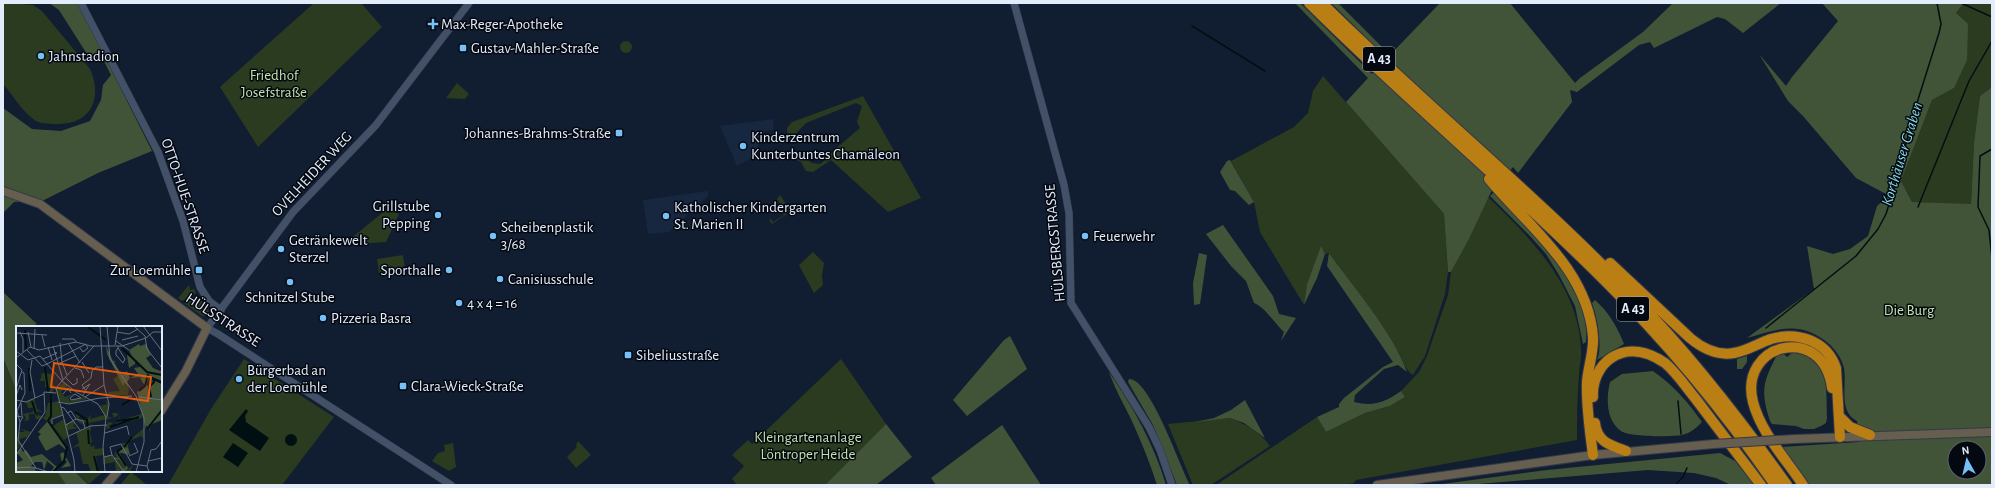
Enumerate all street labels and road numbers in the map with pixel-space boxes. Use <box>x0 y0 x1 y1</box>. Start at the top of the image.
road number: A 43 <box>1363 47 1395 71</box>
street label: OVELHEIDER WEG <box>269 129 355 219</box>
street label: OTTO-HUE-STRASSE <box>158 137 212 255</box>
street label: HÜLSBERGSTRASSE <box>1040 184 1068 303</box>
street label: HÜLSSTRASSE <box>183 289 264 350</box>
road number: A 43 <box>1617 297 1649 321</box>

